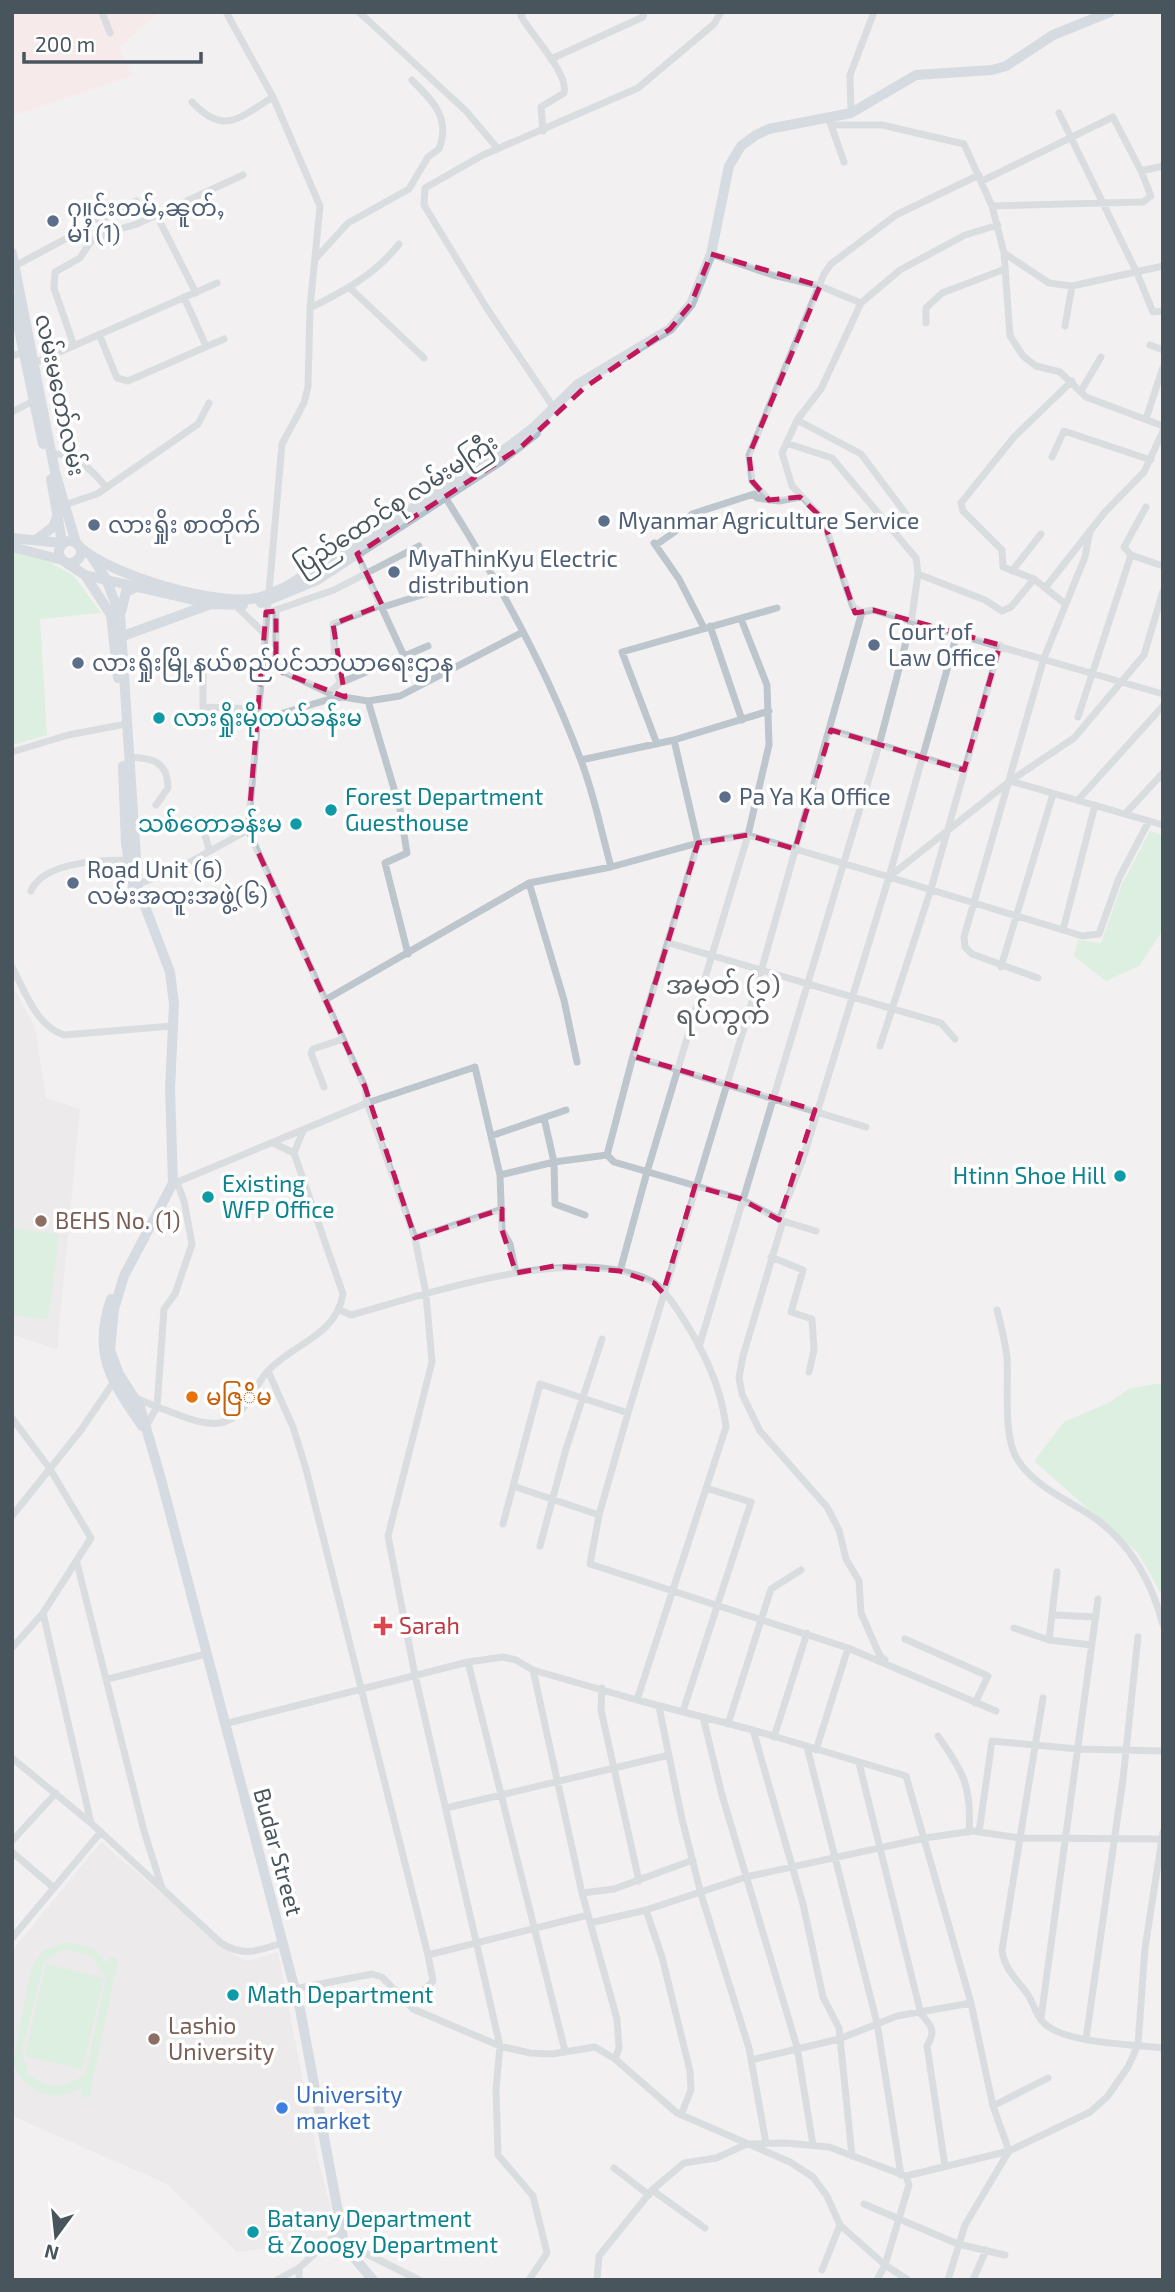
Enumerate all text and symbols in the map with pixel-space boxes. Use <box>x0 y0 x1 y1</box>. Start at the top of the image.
scale bar <box>24 21 201 65</box>
text: 200 m <box>35 31 95 56</box>
place label: ႁူင်းတမ်ႇၼူတ်ႇ မၢႆ (1) <box>67 192 225 247</box>
marker: ႁူင်းတမ်ႇၼူတ်ႇ မၢႆ (1) <box>45 213 61 229</box>
street label: လမ်းမတော်လမ်း <box>30 311 93 478</box>
street label: ပြည်ထောင်စု လမ်းမကြီး <box>288 426 506 584</box>
place label: Myanmar Agriculture Service <box>618 506 919 534</box>
place label: လားရှိုး စာတိုက် <box>108 509 260 544</box>
marker: Myanmar Agriculture Service <box>596 513 612 529</box>
marker: လားရှိုး စာတိုက် <box>86 517 102 533</box>
place label: MyaThinKyu Electric distribution <box>408 544 618 598</box>
marker: MyaThinKyu Electric distribution <box>386 564 402 580</box>
place label: Court of Law Office <box>888 617 996 671</box>
marker: Court of Law Office <box>866 637 882 653</box>
place label: လားရှိုးမြို့နယ်စည်ပင်သာယာရေးဌာန <box>92 647 453 682</box>
marker: လားရှိုးမြို့နယ်စည်ပင်သာယာရေးဌာန <box>70 655 86 671</box>
place label: လားရှိုးမိုတယ်ခန်းမ <box>173 702 362 737</box>
marker: လားရှိုးမိုတယ်ခန်းမ <box>151 710 167 726</box>
place label: Forest Department Guesthouse <box>345 782 543 836</box>
place label: Pa Ya Ka Office <box>739 782 891 810</box>
marker: Pa Ya Ka Office <box>717 789 733 805</box>
marker: Forest Department Guesthouse <box>323 802 339 818</box>
place label: သစ်တောခန်းမ <box>138 808 282 843</box>
marker: သစ်တောခန်းမ <box>288 816 304 832</box>
place label: Road Unit (6) လမ်းအထူးအဖွဲ့(၆) <box>87 855 268 915</box>
marker: Road Unit (6) လမ်းအထူးအဖွဲ့(၆) <box>65 875 81 891</box>
district label: အမှတ် (၁) ရပ်ကွက် <box>665 968 781 1036</box>
place label: Htinn Shoe Hill <box>953 1161 1106 1189</box>
marker: Htinn Shoe Hill <box>1112 1168 1128 1184</box>
place label: Existing WFP Office <box>222 1169 335 1223</box>
marker: Existing WFP Office <box>200 1189 216 1205</box>
place label: BEHS No. (1) <box>55 1206 180 1234</box>
marker: BEHS No. (1) <box>33 1213 49 1229</box>
place label: မဇြ်ိမ <box>206 1381 272 1416</box>
marker: မဇြ်ိမ <box>184 1389 200 1405</box>
place label: Sarah <box>399 1611 460 1639</box>
marker: Sarah <box>373 1616 393 1636</box>
street label: Budar Street <box>248 1785 309 1919</box>
place label: Math Department <box>247 1980 433 2008</box>
marker: Math Department <box>225 1987 241 2003</box>
place label: Lashio University <box>168 2011 274 2065</box>
marker: Lashio University <box>146 2031 162 2047</box>
place label: University market <box>296 2080 402 2134</box>
marker: University market <box>274 2100 290 2116</box>
north arrow <box>21 2201 91 2271</box>
place label: Batany Department & Zooogy Department <box>267 2204 498 2258</box>
marker: Batany Department & Zooogy Department <box>245 2224 261 2240</box>
text: N <box>42 2240 61 2266</box>

